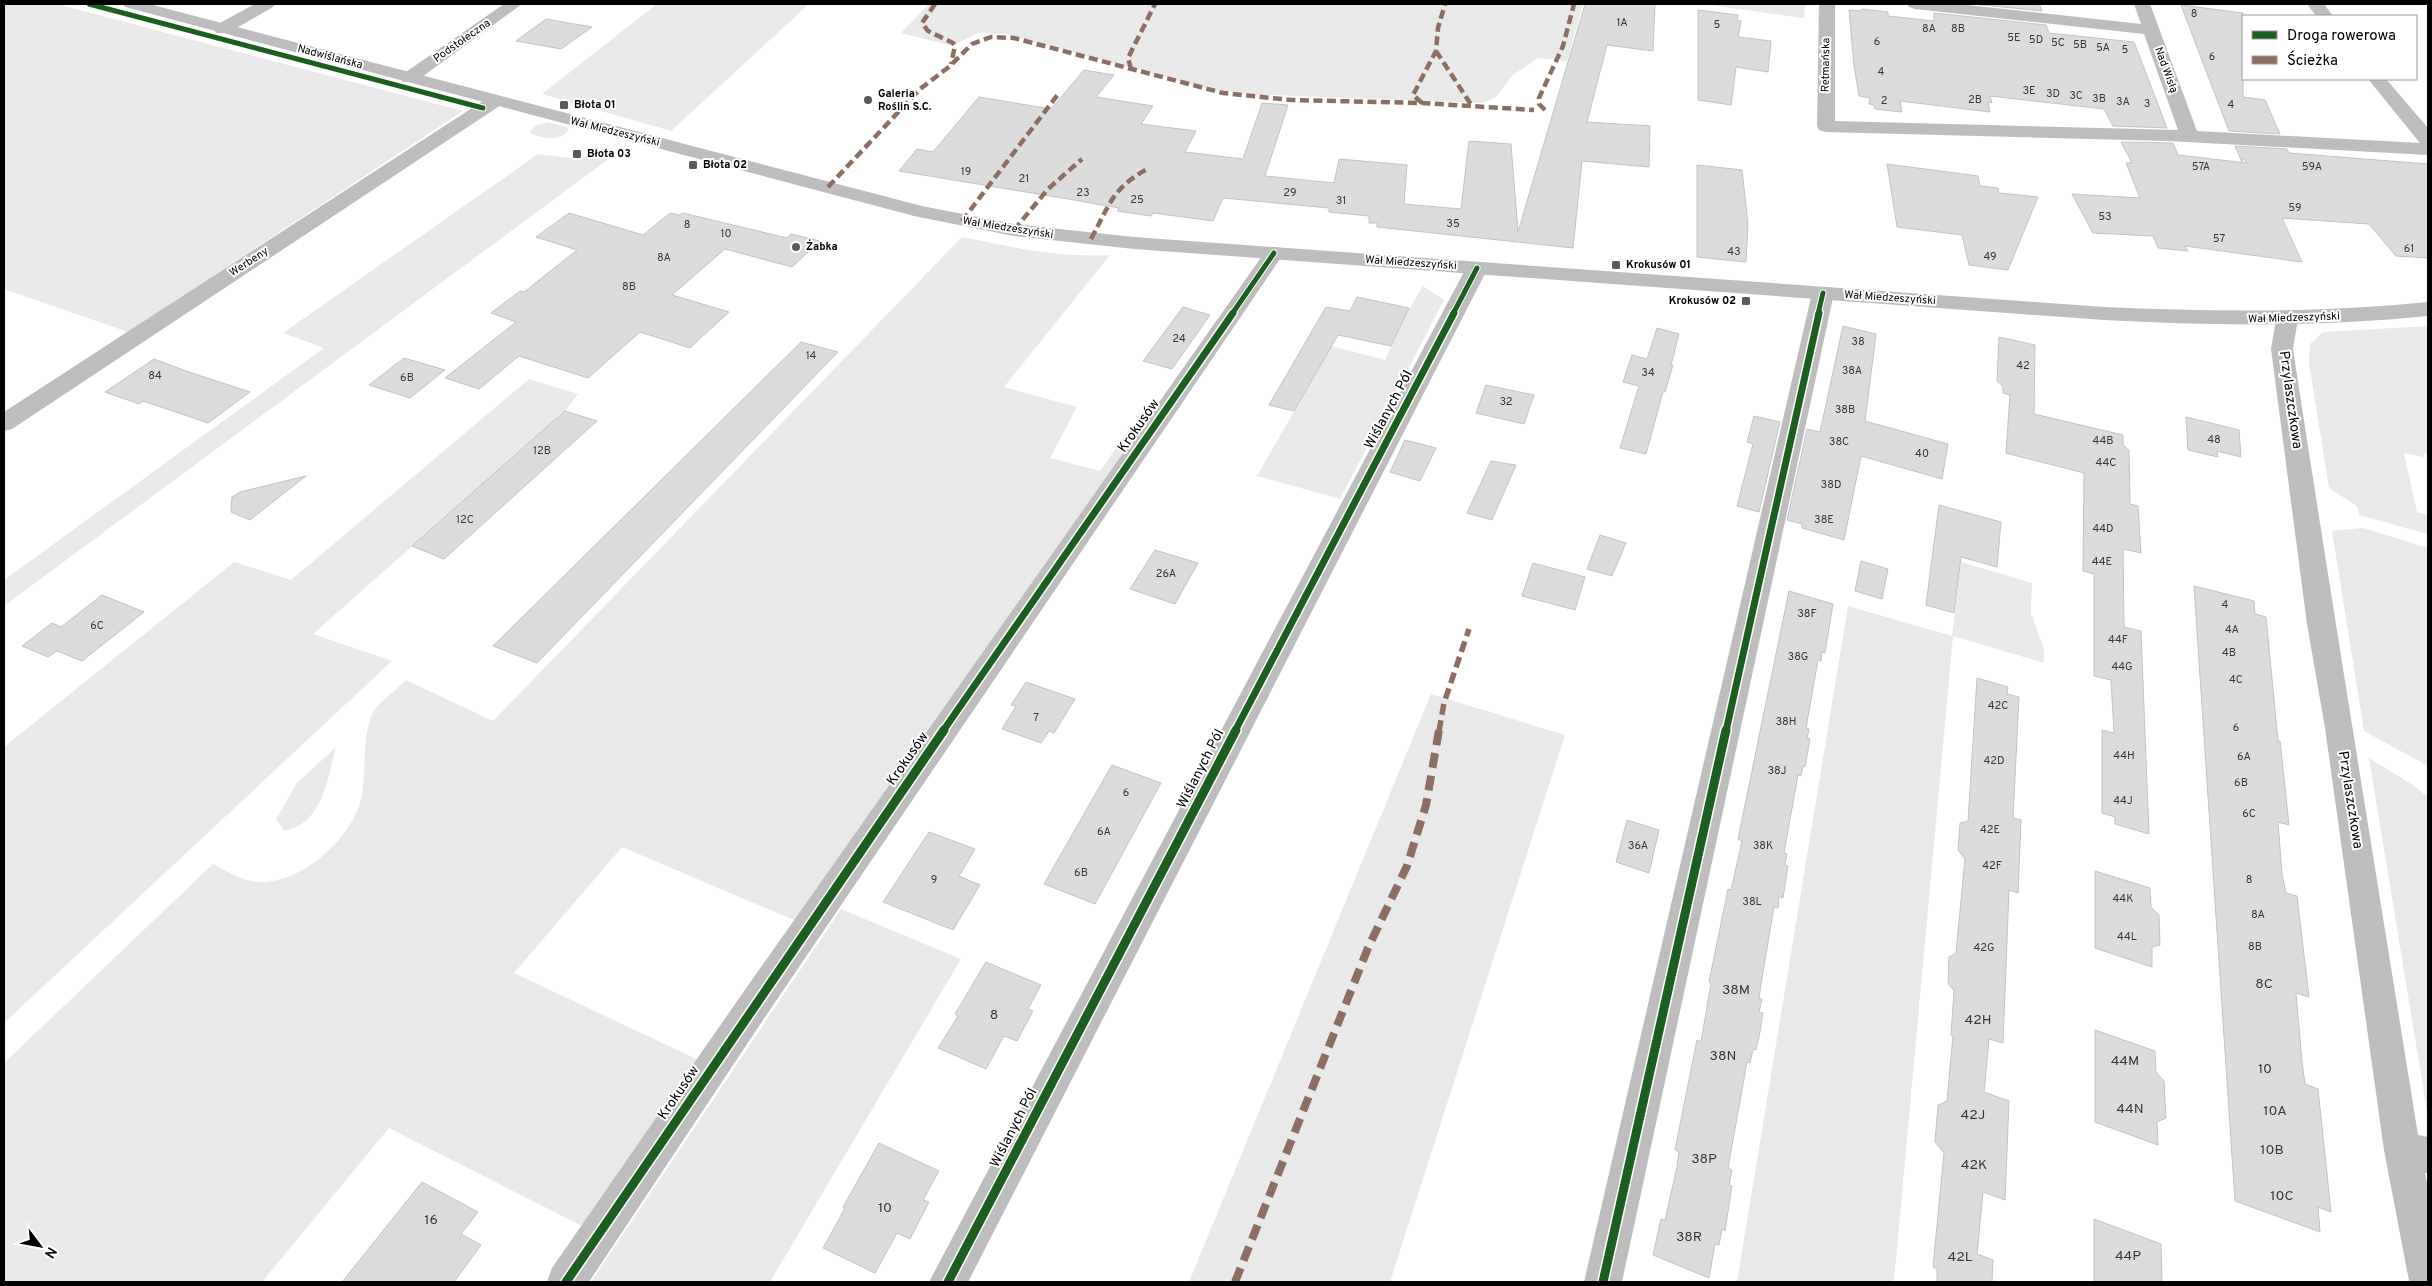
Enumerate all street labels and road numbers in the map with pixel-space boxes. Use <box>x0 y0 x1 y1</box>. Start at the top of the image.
street label: Podstołeczna <box>431 16 494 66</box>
street label: Retmańska <box>1819 37 1833 92</box>
street label: Nadwiślańska <box>296 42 364 72</box>
street label: Nad Wisłą <box>2151 45 2181 95</box>
street label: Wał Miedzeszyński <box>569 114 661 150</box>
street label: Wał Miedzeszyński <box>962 214 1054 242</box>
street label: Werbeny <box>227 244 271 280</box>
street label: Wał Miedzeszyński <box>1365 253 1457 273</box>
street label: Wał Miedzeszyński <box>1844 288 1936 308</box>
street label: Wał Miedzeszyński <box>2248 309 2340 327</box>
street label: Przylaszczkowa <box>2275 350 2305 450</box>
street label: Wiślanych Pól <box>1361 368 1417 452</box>
street label: Krokusów <box>1114 396 1164 456</box>
street label: Wiślanych Pól <box>1174 726 1228 812</box>
street label: Krokusów <box>883 729 933 789</box>
street label: Przylaszczkowa <box>2334 750 2366 850</box>
street label: Krokusów <box>655 1063 703 1123</box>
street label: Wiślanych Pól <box>987 1085 1041 1171</box>

